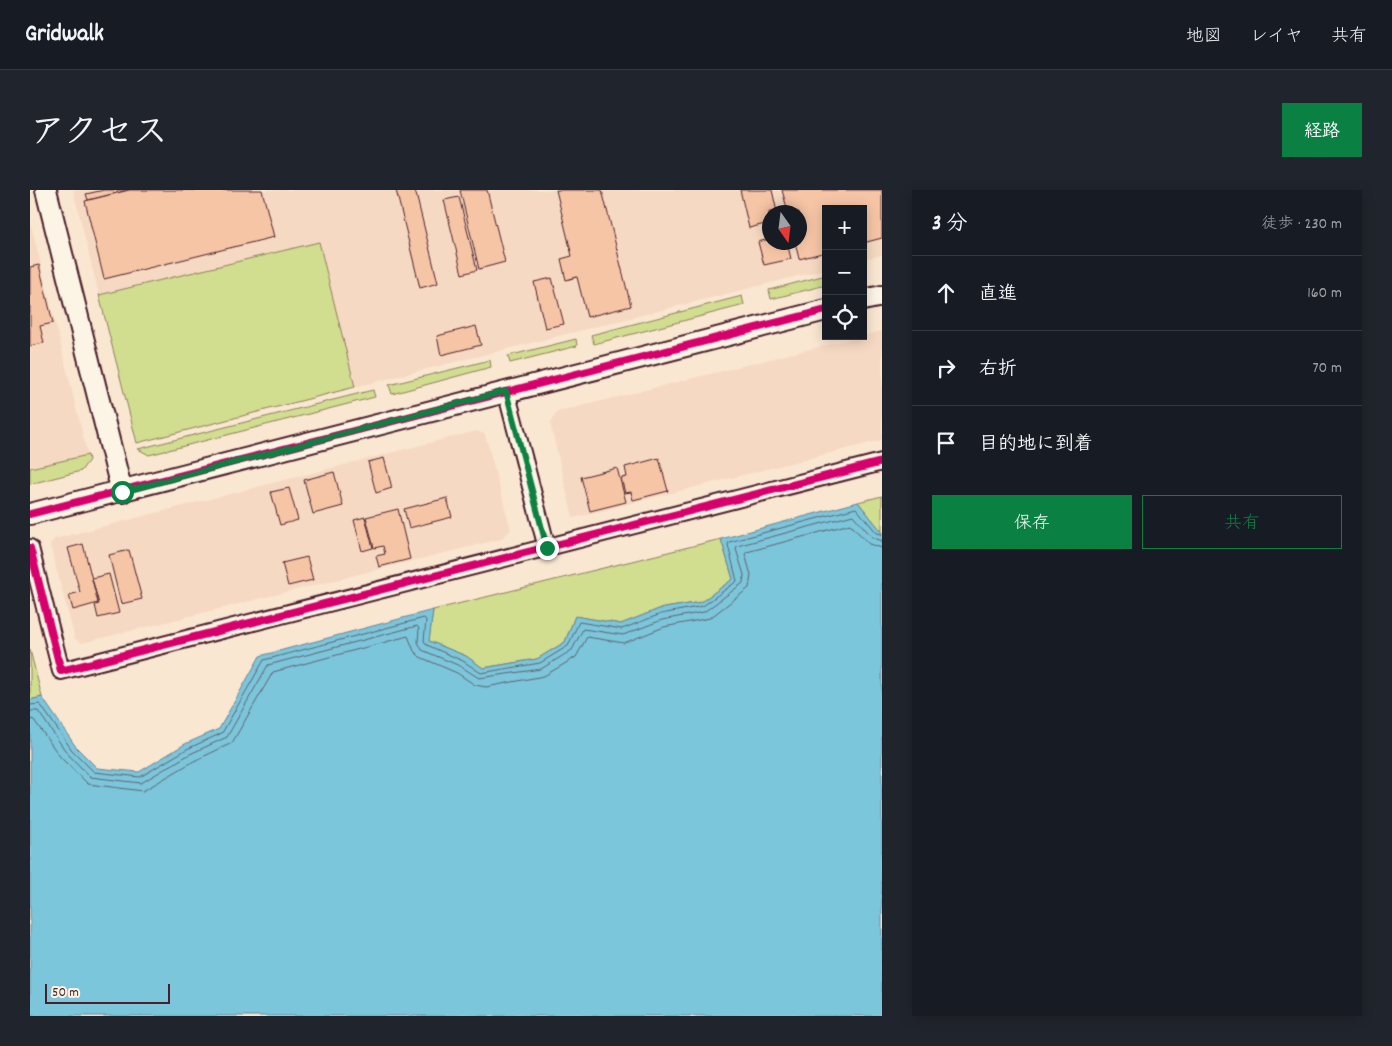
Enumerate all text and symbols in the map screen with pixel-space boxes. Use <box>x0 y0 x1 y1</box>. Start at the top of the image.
text: Gridwalk <box>25 18 104 52</box>
text: 地図 <box>1186 25 1222 50</box>
text: レイヤ <box>1250 25 1303 50</box>
text: 共有 <box>1331 25 1367 50</box>
button: 経路 <box>1282 103 1362 157</box>
text: アクセス <box>30 110 168 160</box>
north arrow <box>762 205 807 250</box>
map controls <box>822 205 867 340</box>
button: + <box>822 205 867 250</box>
text: 3 分 <box>932 210 967 240</box>
text: 徒歩 · 230 m <box>1262 213 1342 236</box>
button: − <box>822 250 867 295</box>
icon: ahead <box>932 279 960 307</box>
text: 直進 <box>979 282 1017 309</box>
text: 160 m <box>1307 282 1342 305</box>
button: locate <box>822 295 867 340</box>
icon: right <box>932 354 960 382</box>
text: 右折 <box>979 357 1017 384</box>
text: 70 m <box>1312 357 1342 380</box>
icon: arrive <box>932 429 960 457</box>
text: 目的地に到着 <box>979 432 1093 459</box>
route start <box>111 481 134 504</box>
button: 保存 <box>932 495 1132 549</box>
button: 共有 <box>1142 495 1342 549</box>
route end <box>536 537 559 560</box>
scale bar <box>45 981 170 1004</box>
text: 50 m <box>52 983 79 1003</box>

